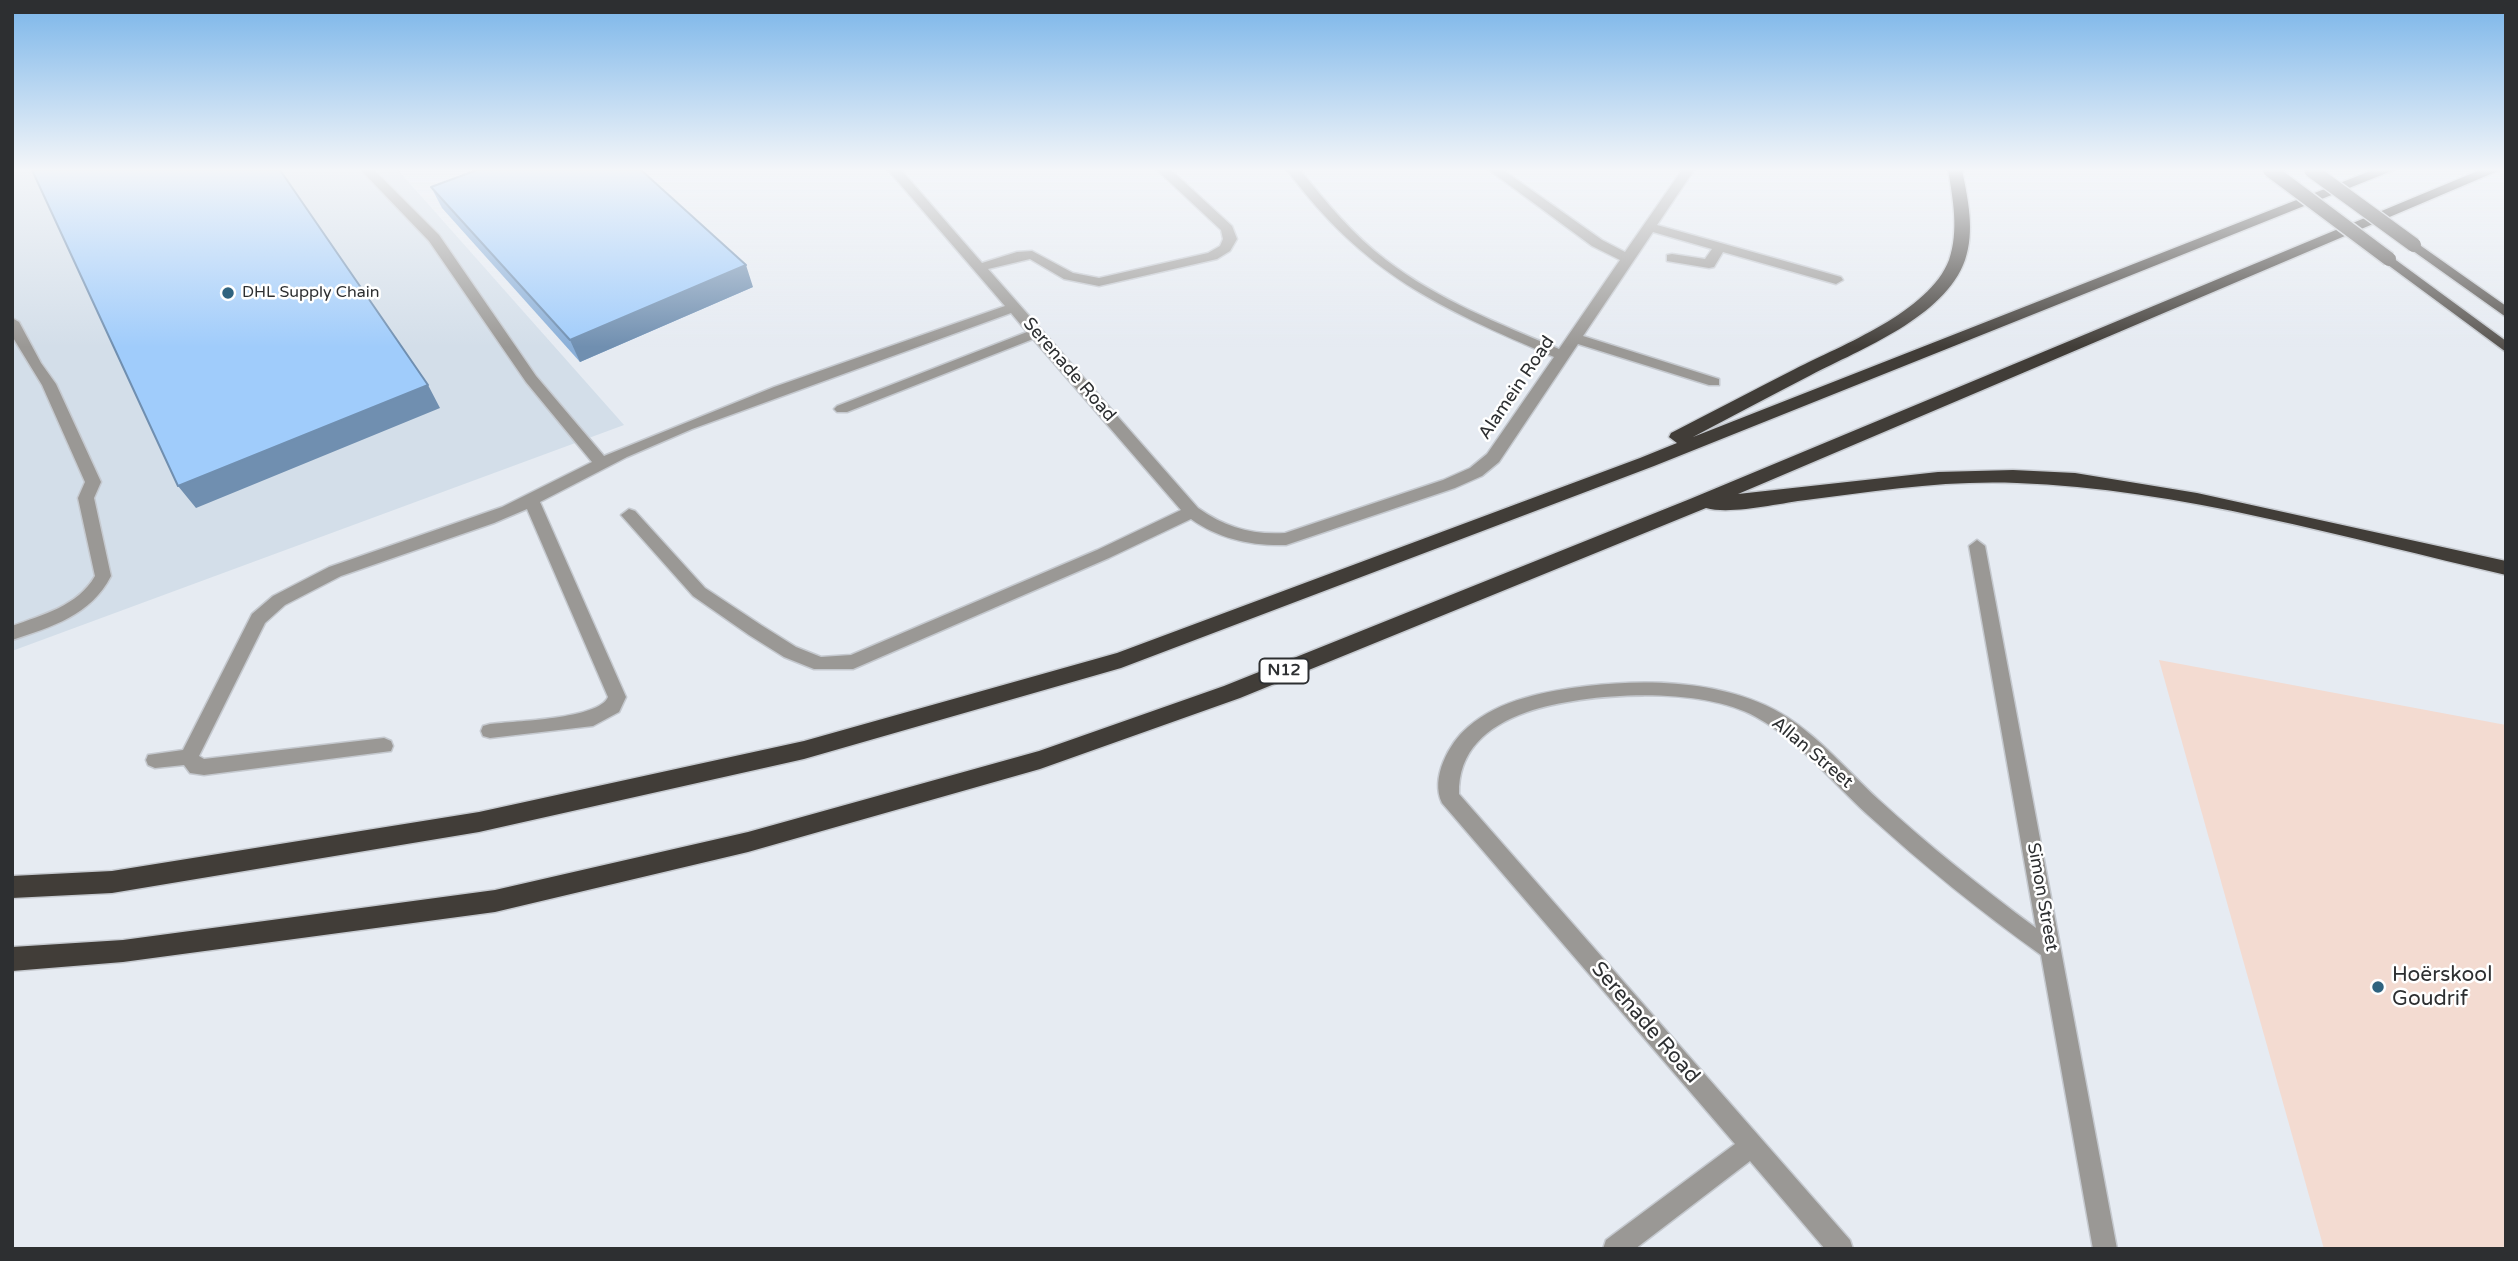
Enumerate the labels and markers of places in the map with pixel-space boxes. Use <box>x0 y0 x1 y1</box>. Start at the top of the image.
place label: DHL Supply Chain <box>242 283 379 303</box>
marker: DHL Supply Chain <box>220 285 236 301</box>
place label: Hoërskool Goudrif <box>2392 962 2492 1012</box>
marker: Hoërskool Goudrif <box>2370 979 2386 995</box>

